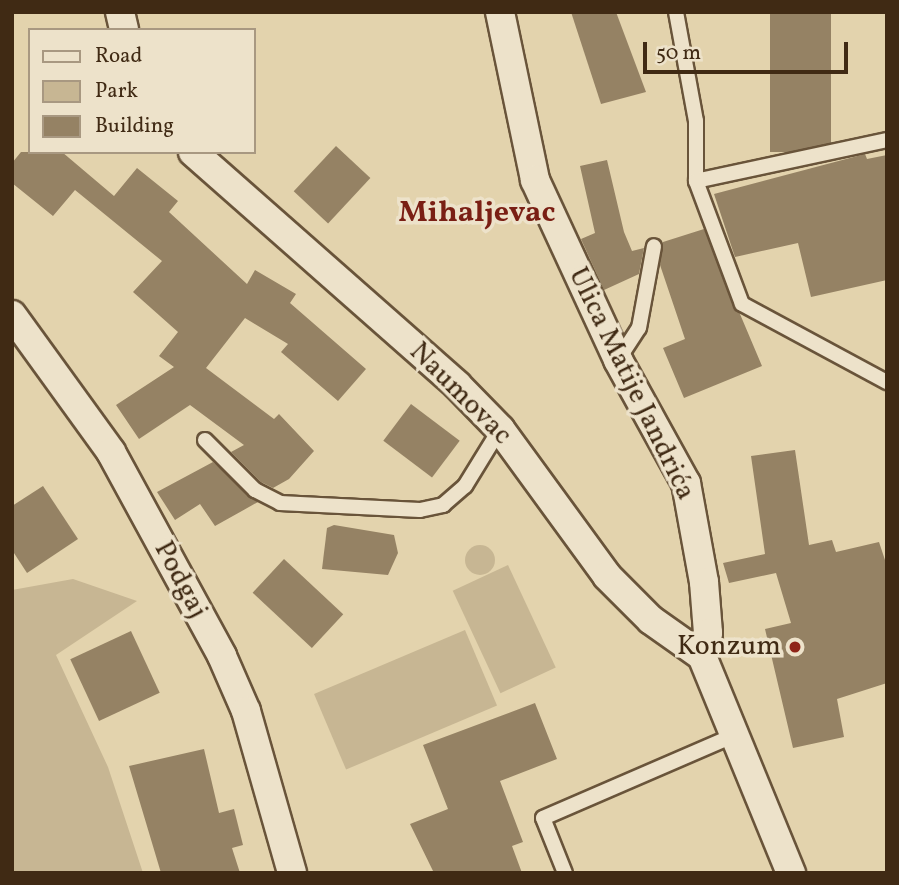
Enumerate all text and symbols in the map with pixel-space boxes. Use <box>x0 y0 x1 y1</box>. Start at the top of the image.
legend <box>28 28 256 154</box>
scale bar <box>647 28 852 72</box>
text: 50 m <box>656 39 701 68</box>
text: Road <box>95 42 142 71</box>
text: Park <box>95 77 138 106</box>
text: Building <box>95 112 174 141</box>
district label: Mihaljevac <box>399 195 555 231</box>
street label: Ulica Matije Jandrića <box>560 262 702 506</box>
street label: Naumovac <box>402 336 518 452</box>
street label: Podgaj <box>146 536 214 624</box>
place label: Konzum <box>677 630 781 664</box>
marker: Konzum <box>787 639 803 655</box>

